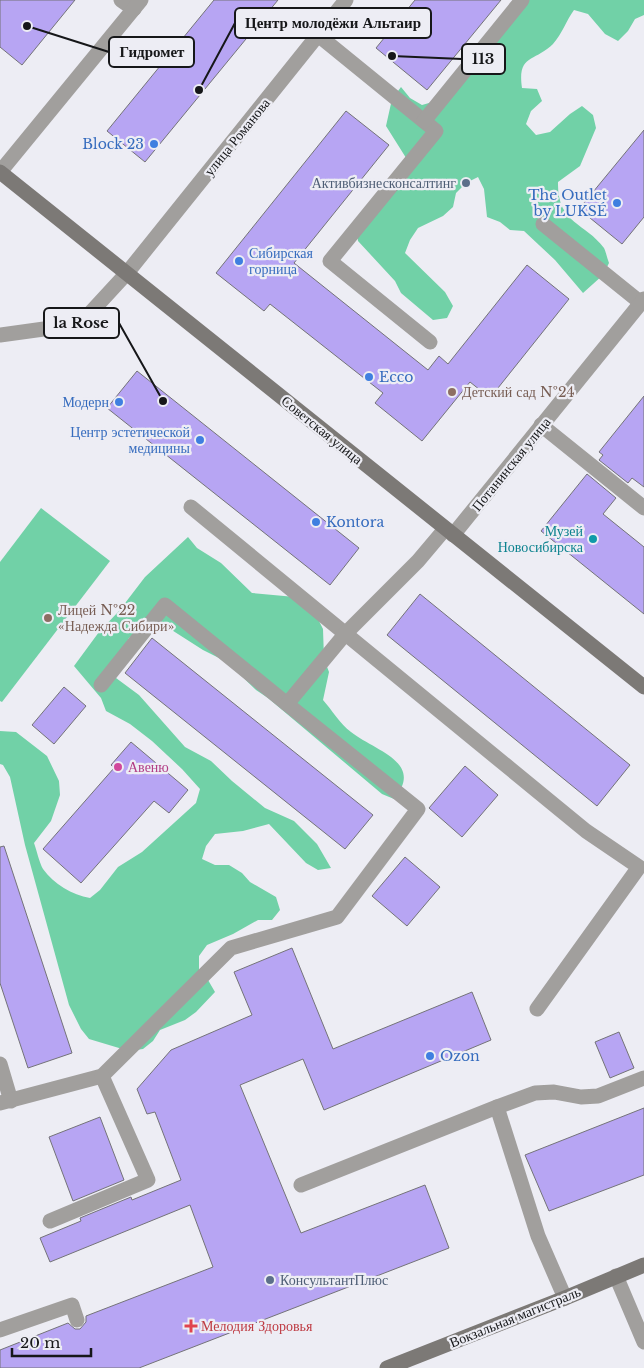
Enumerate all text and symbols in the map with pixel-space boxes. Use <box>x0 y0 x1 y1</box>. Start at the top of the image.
callout: Центр молодёжи Альтаир <box>235 8 431 38</box>
text: Центр молодёжи Альтаир <box>245 13 421 32</box>
callout: Гидромет <box>109 37 194 67</box>
text: Гидромет <box>119 42 185 61</box>
callout: 113 <box>462 44 505 74</box>
text: 113 <box>472 49 494 68</box>
street label: улица Романова <box>200 94 274 180</box>
place label: Block 23 <box>82 135 144 153</box>
marker: Block 23 <box>148 138 160 150</box>
place label: Активбизнесконсалтинг <box>312 174 456 192</box>
marker: Активбизнесконсалтинг <box>460 177 472 189</box>
place label: The Outlet by LUKSÉ <box>528 186 608 220</box>
marker: The Outlet by LUKSÉ <box>611 197 623 209</box>
place label: Сибирская горница <box>249 244 313 278</box>
marker: Сибирская горница <box>233 255 245 267</box>
callout: la Rose <box>44 308 119 338</box>
text: la Rose <box>53 313 109 332</box>
place label: Ecco <box>379 368 413 386</box>
marker: Ecco <box>363 371 375 383</box>
place label: Детский сад №24 <box>462 383 575 401</box>
marker: Детский сад №24 <box>446 386 458 398</box>
street label: Советская улица <box>278 392 367 469</box>
place label: Модерн <box>62 393 110 411</box>
marker: Модерн <box>113 396 125 408</box>
street label: Потанинская улица <box>468 413 555 515</box>
place label: Центр эстетической медицины <box>70 423 191 457</box>
marker: Центр эстетической медицины <box>194 434 206 446</box>
place label: Kontora <box>326 513 384 531</box>
marker: Kontora <box>310 516 322 528</box>
place label: Музей Новосибирска <box>498 522 584 556</box>
marker: Музей Новосибирска <box>587 533 599 545</box>
place label: Лицей №22 «Надежда Сибири» <box>58 601 174 635</box>
marker: Лицей №22 «Надежда Сибири» <box>42 612 54 624</box>
place label: Авеню <box>128 758 169 776</box>
marker: Авеню <box>112 761 124 773</box>
place label: Ozon <box>440 1047 480 1065</box>
marker: Ozon <box>424 1050 436 1062</box>
place label: КонсультантПлюс <box>280 1271 388 1289</box>
marker: КонсультантПлюс <box>264 1274 276 1286</box>
street label: Вокзальная магистраль <box>447 1282 583 1352</box>
place label: Мелодия Здоровья <box>201 1317 313 1335</box>
marker: Мелодия Здоровья <box>185 1320 197 1332</box>
scale bar <box>12 1326 91 1358</box>
text: 20 m <box>20 1333 60 1352</box>

